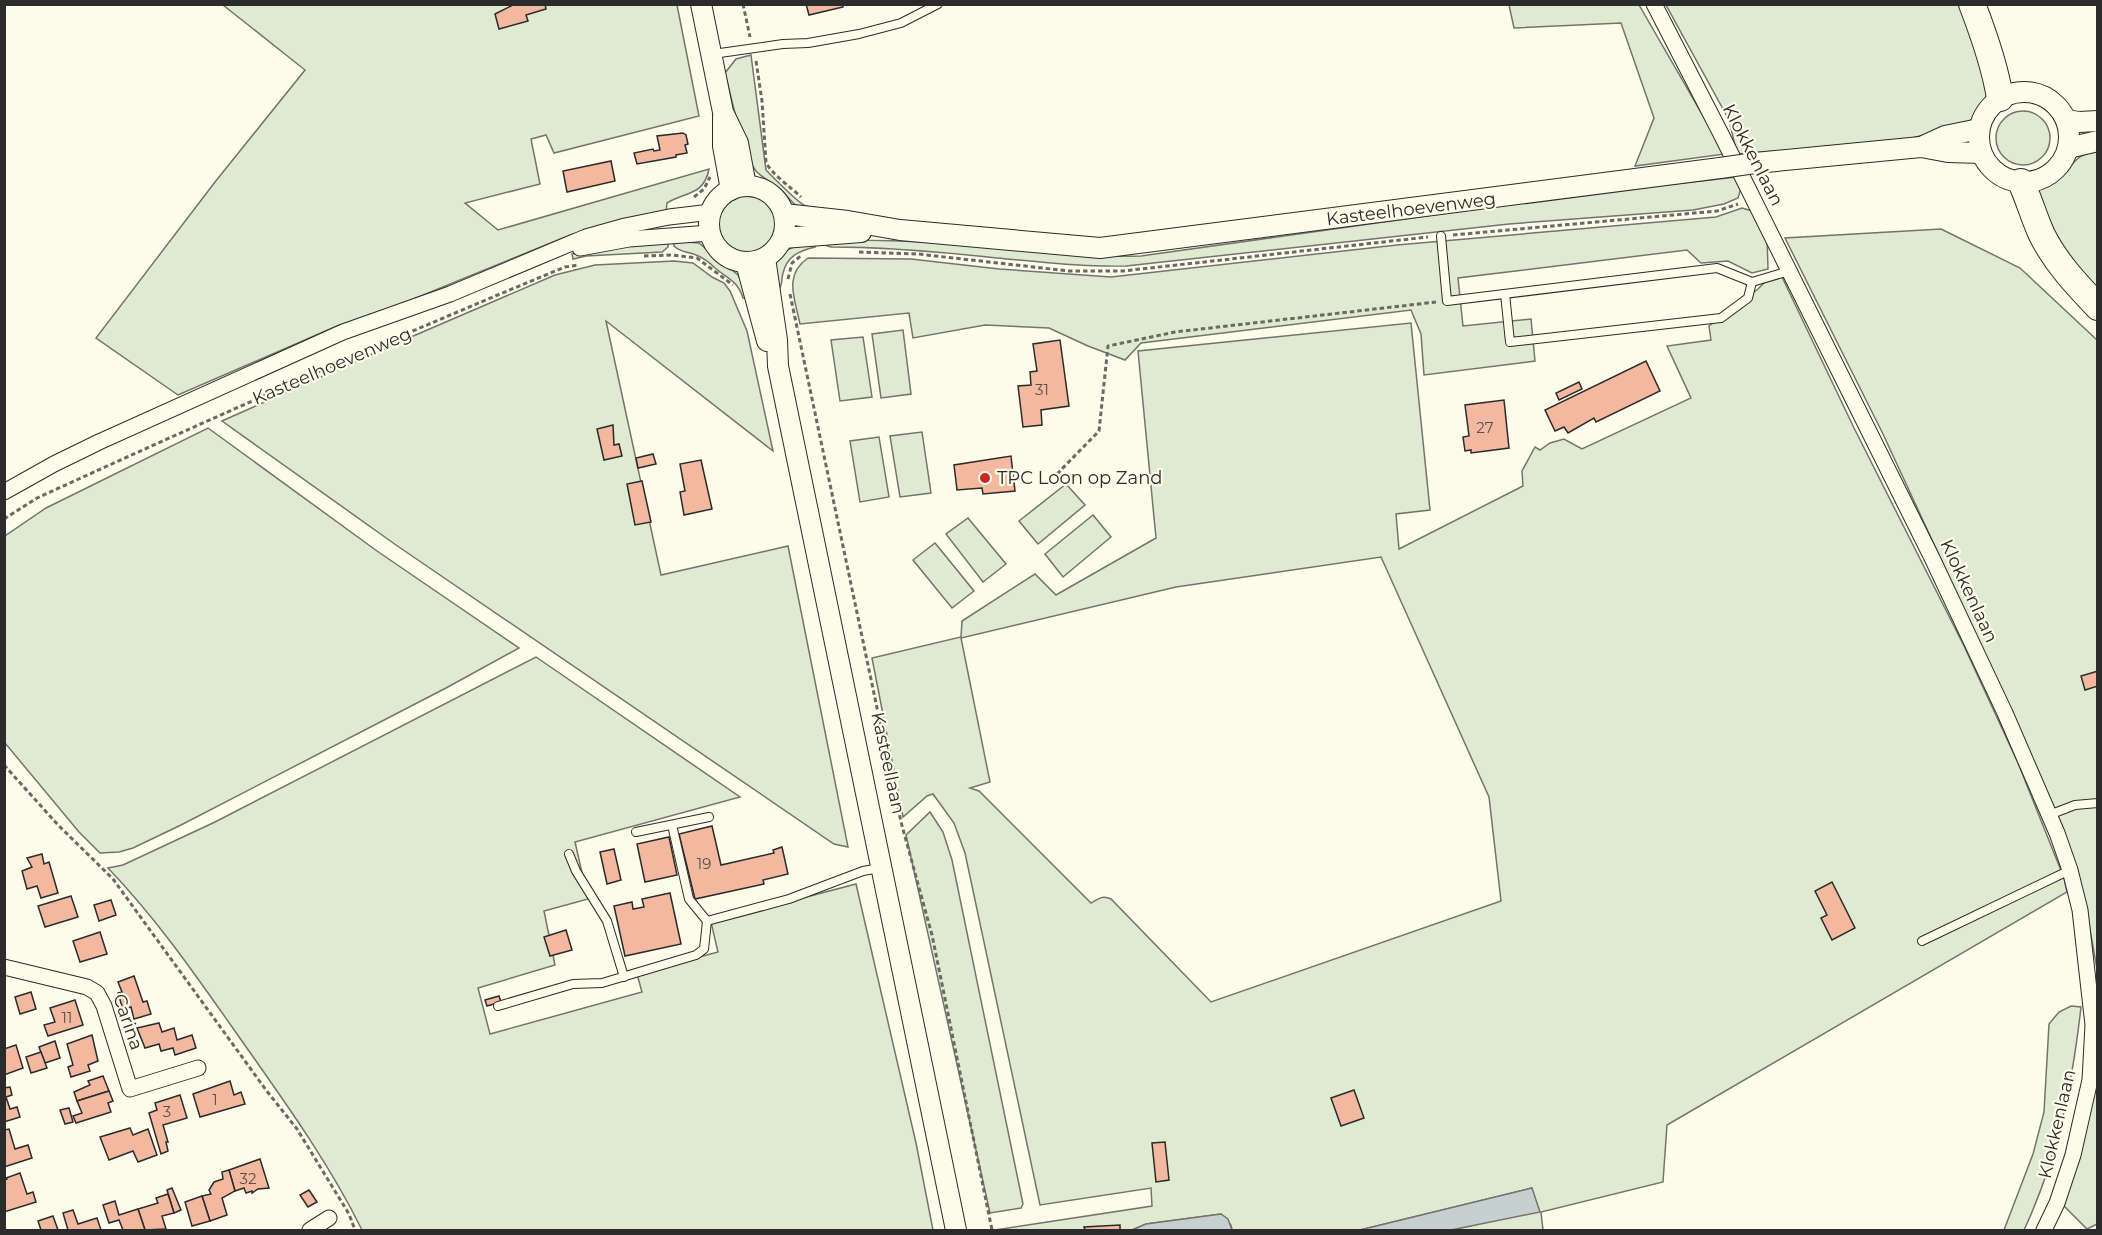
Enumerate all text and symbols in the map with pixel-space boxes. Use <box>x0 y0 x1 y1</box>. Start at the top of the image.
street label: Klokkenlaan <box>1718 100 1788 210</box>
street label: Kasteelhoevenweg <box>1325 188 1497 230</box>
street label: Kasteelhoevenweg <box>249 323 415 409</box>
house number: 31 <box>1035 380 1049 399</box>
house number: 27 <box>1476 418 1494 437</box>
place label: TPC Loon op Zand <box>997 467 1163 489</box>
marker: TPC Loon op Zand <box>978 471 992 485</box>
street label: Klokkenlaan <box>1935 536 2003 646</box>
street label: Kasteellaan <box>866 710 910 816</box>
house number: 19 <box>697 854 711 873</box>
street label: Carina <box>108 991 148 1053</box>
house number: 11 <box>62 1008 72 1027</box>
street label: Klokkenlaan <box>2034 1067 2080 1181</box>
house number: 1 <box>212 1090 218 1109</box>
house number: 3 <box>163 1102 171 1121</box>
house number: 32 <box>240 1169 256 1188</box>

